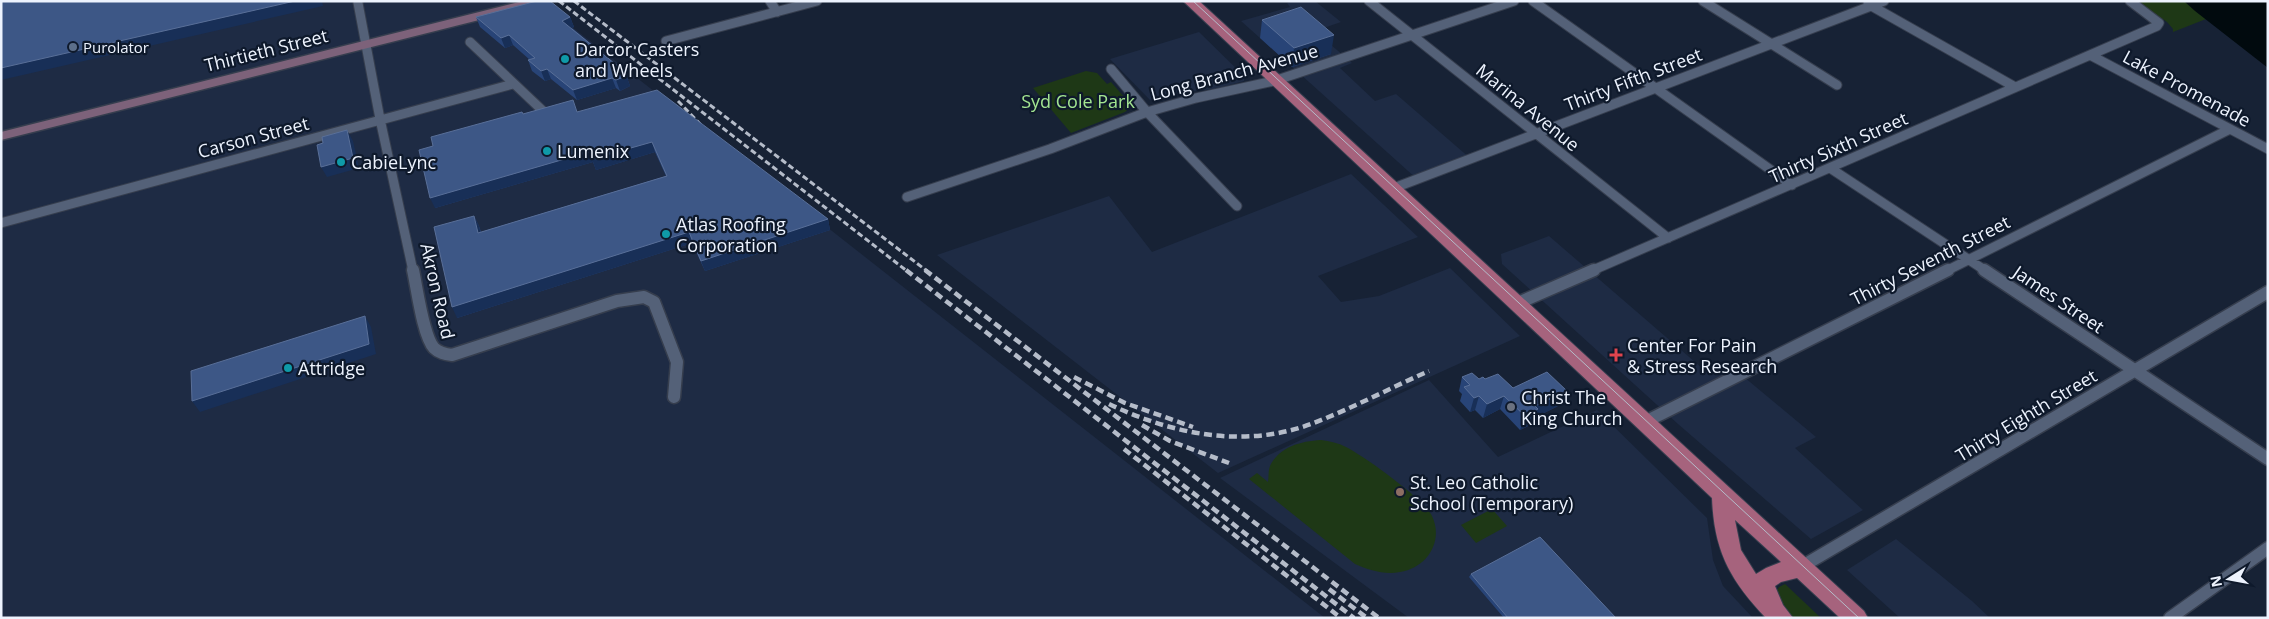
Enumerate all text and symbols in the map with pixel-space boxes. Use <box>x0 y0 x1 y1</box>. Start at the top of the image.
street label: Thirtieth Street <box>202 23 330 77</box>
place label: Purolator <box>83 37 149 57</box>
place label: Darcor Casters and Wheels <box>575 37 699 82</box>
street label: Long Branch Avenue <box>1147 38 1321 106</box>
marker: Purolator <box>67 41 79 53</box>
street label: Thirty Fifth Street <box>1561 42 1705 116</box>
street label: Lake Promenade <box>2119 44 2255 132</box>
marker: Darcor Casters and Wheels <box>559 53 571 65</box>
street label: Marina Avenue <box>1471 58 1585 156</box>
park label: Syd Cole Park <box>1021 89 1135 113</box>
street label: Thirty Sixth Street <box>1765 106 1911 188</box>
street label: Carson Street <box>195 111 311 163</box>
place label: Lumenix <box>557 139 630 163</box>
marker: Lumenix <box>541 145 553 157</box>
place label: CabieLync <box>351 150 436 174</box>
marker: CabieLync <box>335 156 347 168</box>
street label: Thirty Seventh Street <box>1846 209 2014 311</box>
place label: Atlas Roofing Corporation <box>676 212 786 257</box>
marker: Atlas Roofing Corporation <box>660 228 672 240</box>
street label: Akron Road <box>415 241 461 341</box>
street label: James Street <box>2007 259 2109 338</box>
place label: Center For Pain & Stress Research <box>1627 333 1777 378</box>
marker: Center For Pain & Stress Research <box>1609 348 1623 362</box>
place label: Attridge <box>298 356 365 380</box>
marker: Attridge <box>282 362 294 374</box>
street label: Thirty Eighth Street <box>1951 363 2101 467</box>
place label: Christ The King Church <box>1521 385 1623 430</box>
marker: Christ The King Church <box>1505 401 1517 413</box>
place label: St. Leo Catholic School (Temporary) <box>1410 470 1573 515</box>
marker: St. Leo Catholic School (Temporary) <box>1394 486 1406 498</box>
north arrow <box>2204 554 2254 604</box>
text: N <box>2205 574 2226 589</box>

